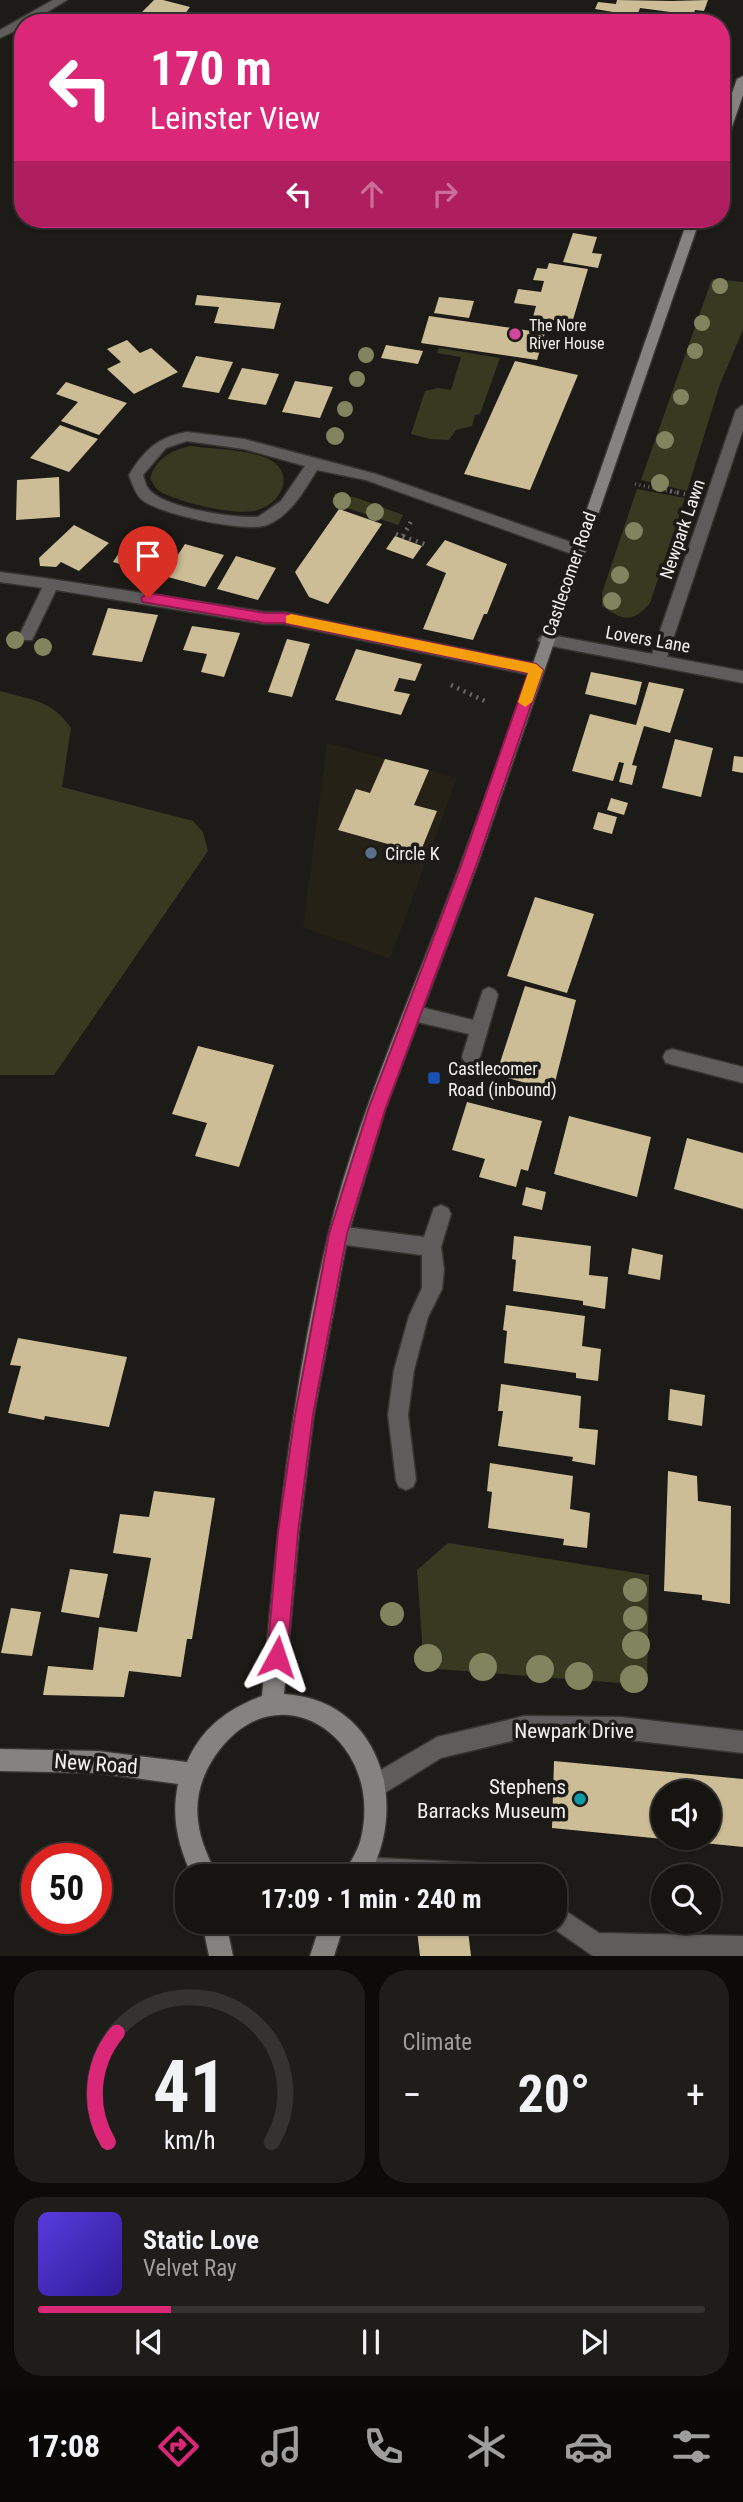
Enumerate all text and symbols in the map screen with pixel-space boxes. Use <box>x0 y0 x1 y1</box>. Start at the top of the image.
text: 170 m <box>150 40 272 97</box>
icon: left <box>35 42 126 133</box>
text: Leinster View <box>150 99 320 137</box>
icon: left <box>280 175 318 213</box>
icon: ahead <box>353 175 391 213</box>
icon: right <box>426 175 464 213</box>
place label: The Nore River House <box>529 316 604 353</box>
marker: The Nore River House <box>507 326 523 342</box>
street label: Newpark Lawn <box>655 476 709 582</box>
street label: Castlecomer Road <box>538 509 600 639</box>
pin <box>118 526 178 598</box>
icon: arrive <box>129 537 167 575</box>
street label: Lovers Lane <box>604 621 692 657</box>
place label: Circle K <box>385 843 440 864</box>
marker: Circle K <box>363 845 379 861</box>
place label: Castlecomer Road (inbound) <box>448 1058 557 1101</box>
marker: Castlecomer Road (inbound) <box>426 1070 442 1086</box>
position arrow <box>240 1620 314 1694</box>
street label: Newpark Drive <box>514 1719 634 1743</box>
street label: New Road <box>54 1749 138 1779</box>
place label: Stephens Barracks Museum <box>417 1775 566 1823</box>
map controls <box>651 1780 721 1934</box>
button: sound <box>651 1780 721 1850</box>
marker: Stephens Barracks Museum <box>572 1791 588 1807</box>
speed limit sign: 50 <box>21 1843 112 1934</box>
button: search <box>651 1864 721 1934</box>
text: 17:09 · 1 min · 240 m <box>261 1884 481 1914</box>
text: Climate <box>403 2029 472 2056</box>
text: 41 <box>152 2045 226 2131</box>
text: 20° <box>517 2064 590 2125</box>
text: − <box>403 2073 422 2117</box>
text: + <box>686 2073 705 2117</box>
text: km/h <box>164 2126 215 2155</box>
text: Static Love <box>143 2225 259 2255</box>
text: Velvet Ray <box>143 2255 237 2282</box>
icon: previous <box>130 2323 168 2361</box>
icon: pause <box>352 2323 390 2361</box>
icon: next <box>575 2323 613 2361</box>
icon: directions <box>154 2422 203 2471</box>
icon: music <box>257 2422 306 2471</box>
icon: phone <box>359 2422 408 2471</box>
icon: climate <box>462 2422 511 2471</box>
icon: car <box>564 2422 613 2471</box>
icon: filters <box>667 2422 716 2471</box>
text: 17:08 <box>27 2427 100 2465</box>

